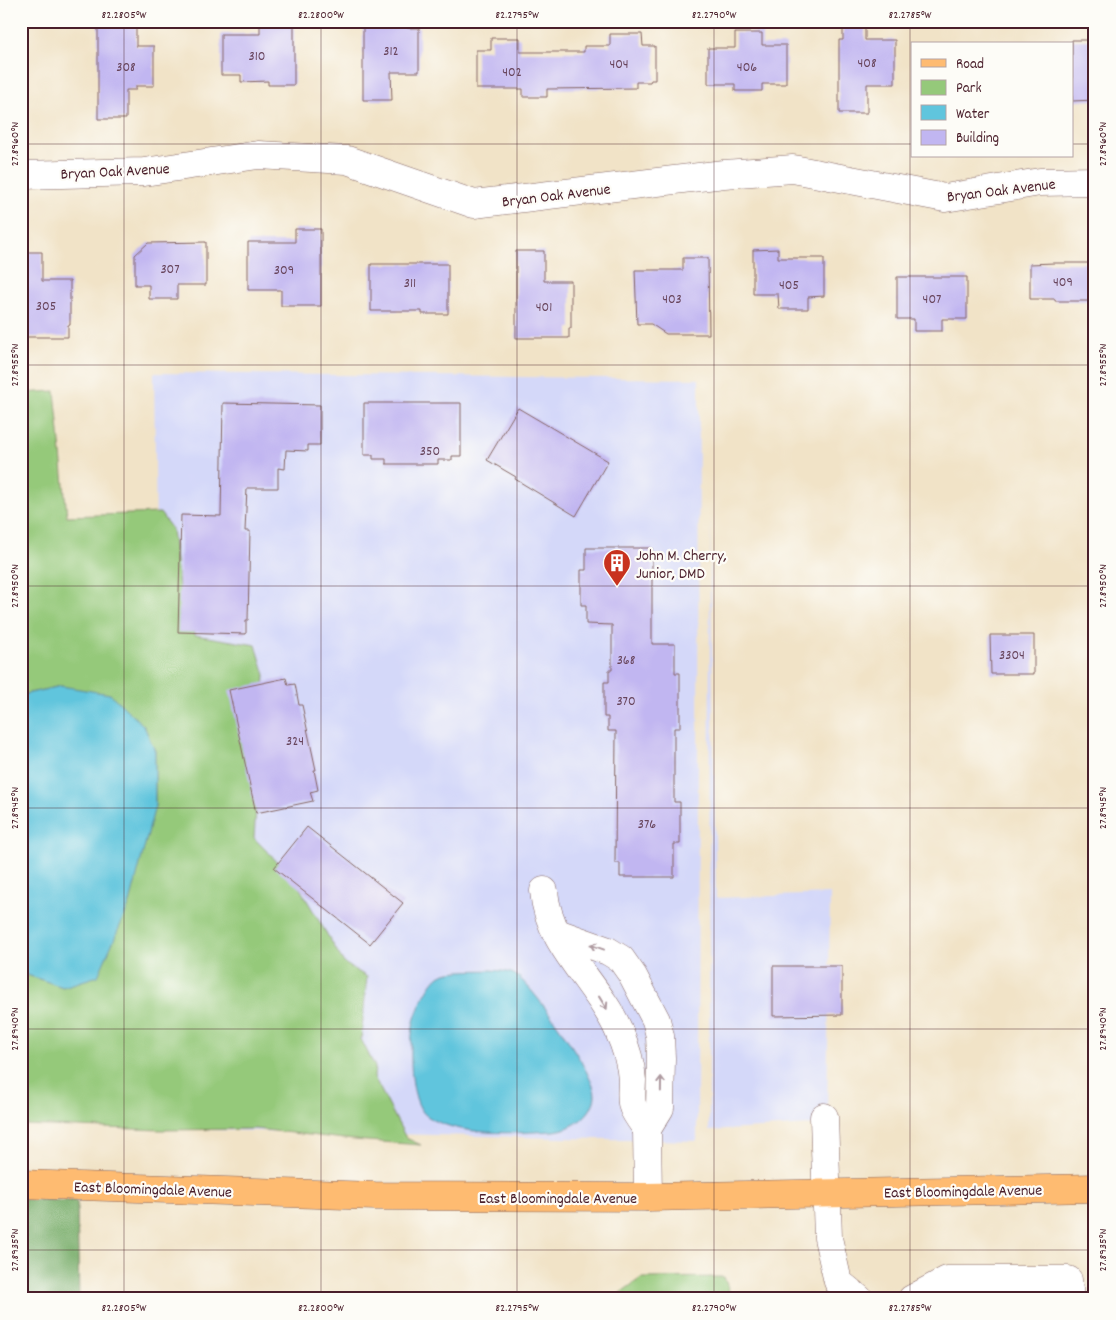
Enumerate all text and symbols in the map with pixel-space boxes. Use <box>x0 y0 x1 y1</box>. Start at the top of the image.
text: 82.2805°W <box>102 7 147 24</box>
text: 82.2800°W <box>298 7 344 24</box>
text: 82.2795°W <box>495 7 539 24</box>
text: 82.2790°W <box>692 7 736 24</box>
text: 82.2785°W <box>889 7 932 24</box>
house number: 312 <box>383 42 399 62</box>
legend <box>911 42 1074 158</box>
house number: 310 <box>249 47 265 67</box>
house number: 408 <box>857 54 877 74</box>
text: Road <box>956 54 984 76</box>
house number: 404 <box>609 55 629 75</box>
house number: 308 <box>116 58 136 78</box>
house number: 406 <box>737 58 757 78</box>
house number: 402 <box>502 63 522 83</box>
text: Park <box>956 78 982 100</box>
text: Water <box>956 104 990 126</box>
text: 27.8960°N <box>7 122 24 166</box>
text: 27.8960°N <box>1095 122 1112 166</box>
text: Building <box>956 128 999 150</box>
street label: Bryan Oak Avenue <box>60 158 170 187</box>
street label: Bryan Oak Avenue <box>946 173 1057 210</box>
street label: Bryan Oak Avenue <box>501 178 612 215</box>
house number: 307 <box>160 260 180 280</box>
house number: 309 <box>274 261 294 281</box>
house number: 409 <box>1053 273 1073 293</box>
house number: 311 <box>404 274 416 294</box>
house number: 405 <box>779 276 799 296</box>
house number: 403 <box>662 290 682 310</box>
house number: 407 <box>923 290 941 310</box>
house number: 305 <box>36 297 56 317</box>
house number: 401 <box>536 298 552 318</box>
text: 27.8955°N <box>7 343 24 387</box>
text: 27.8955°N <box>1095 343 1112 387</box>
house number: 350 <box>420 442 440 462</box>
place label: John M. Cherry, Junior, DMD <box>636 545 727 586</box>
building icon: John M. Cherry, Junior, DMD <box>602 548 632 587</box>
text: 27.8950°N <box>7 564 24 608</box>
text: 27.8950°N <box>1095 564 1112 608</box>
house number: 3304 <box>999 646 1025 666</box>
house number: 368 <box>617 651 636 671</box>
house number: 370 <box>616 692 636 712</box>
house number: 324 <box>286 732 304 752</box>
text: 27.8945°N <box>7 787 24 829</box>
text: 27.8945°N <box>1095 787 1112 829</box>
house number: 376 <box>638 815 656 835</box>
one-way arrow <box>590 942 605 951</box>
one-way arrow <box>598 996 608 1010</box>
text: 27.8940°N <box>7 1007 24 1051</box>
text: 27.8940°N <box>1095 1007 1112 1051</box>
one-way arrow <box>656 1077 666 1093</box>
street label: East Bloomingdale Avenue <box>73 1176 232 1205</box>
street label: East Bloomingdale Avenue <box>884 1180 1042 1205</box>
street label: East Bloomingdale Avenue <box>479 1188 637 1211</box>
text: 27.8935°N <box>7 1229 24 1271</box>
text: 27.8935°N <box>1095 1229 1112 1271</box>
text: 82.2805°W <box>102 1300 147 1317</box>
text: 82.2800°W <box>298 1300 344 1317</box>
text: 82.2795°W <box>495 1300 539 1317</box>
text: 82.2790°W <box>692 1300 736 1317</box>
text: 82.2785°W <box>889 1300 932 1317</box>

